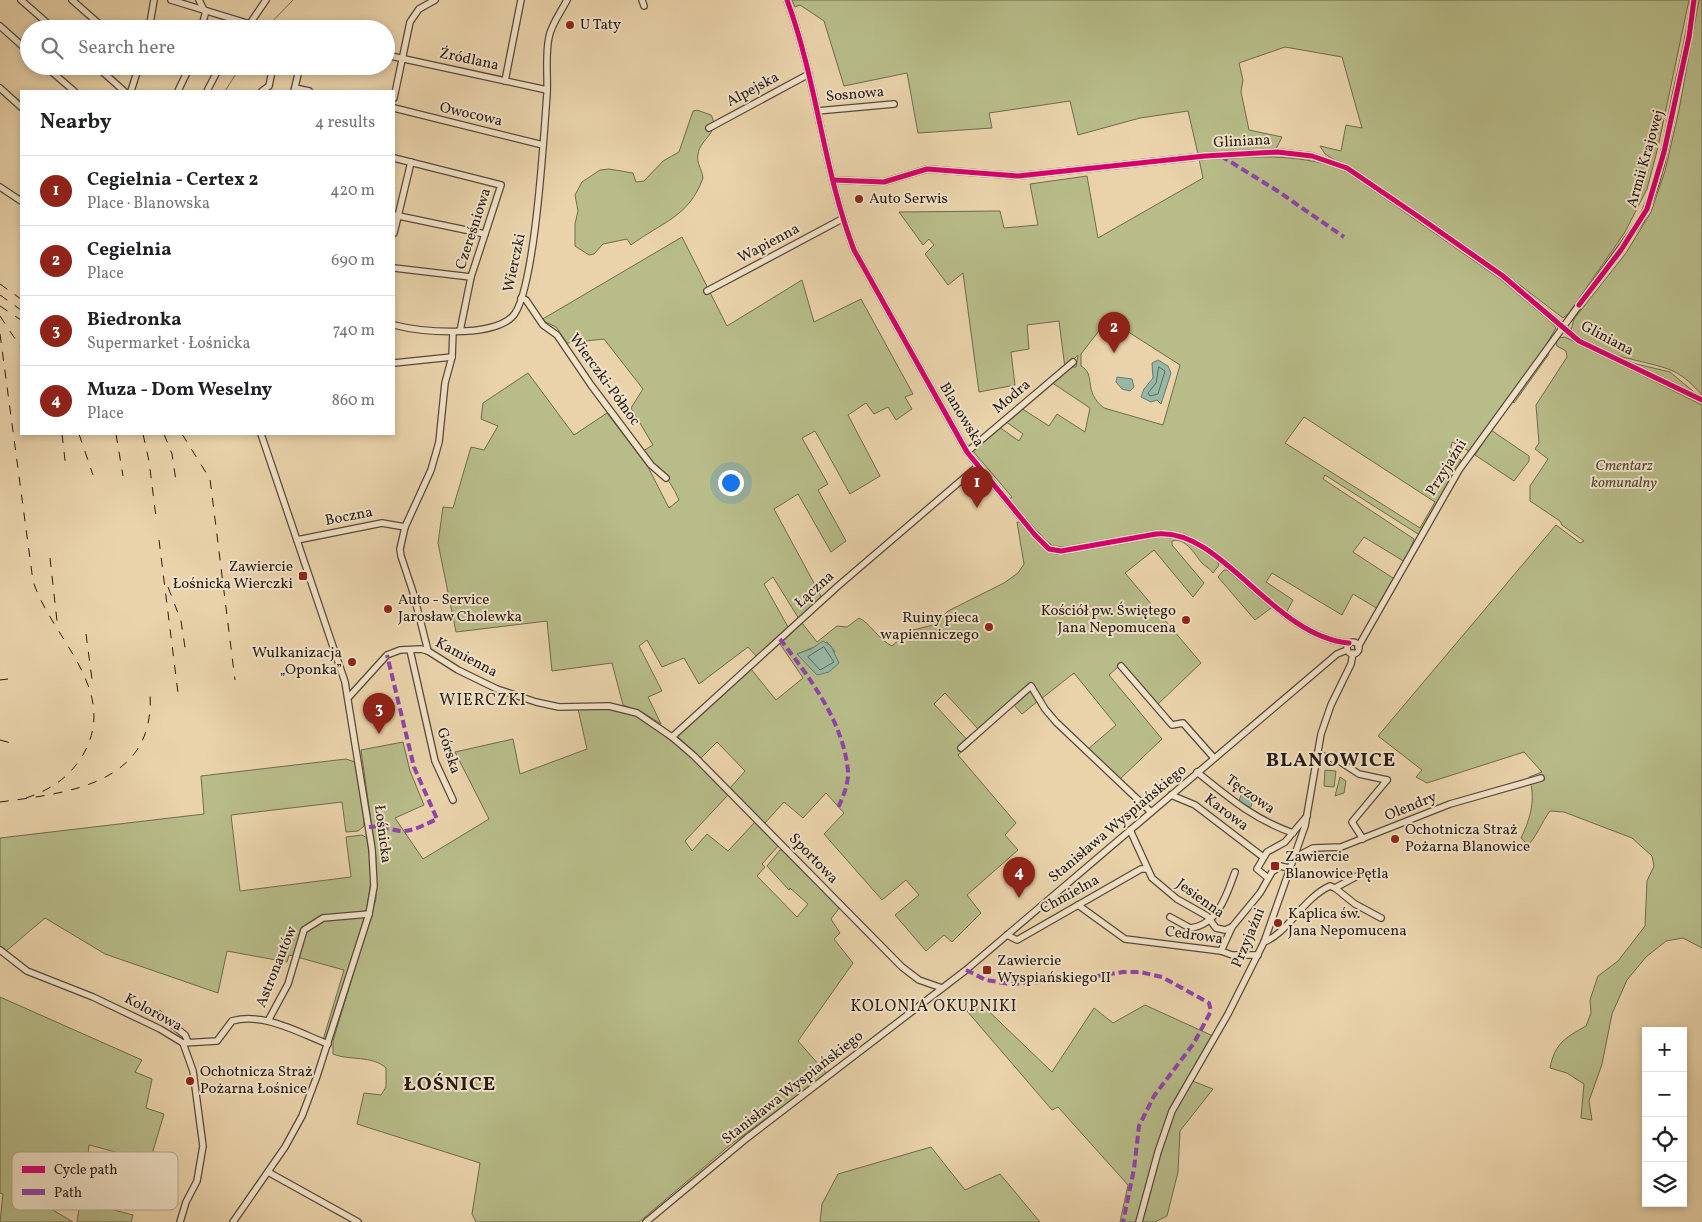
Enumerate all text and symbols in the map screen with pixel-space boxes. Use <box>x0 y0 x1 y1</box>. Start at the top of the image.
place label: U Taty <box>580 15 621 36</box>
marker: U Taty <box>564 19 576 31</box>
search box <box>20 20 395 75</box>
icon: search <box>38 34 66 62</box>
text: Search here <box>78 35 175 61</box>
street label: Źródlana <box>437 43 501 77</box>
street label: Alpejska <box>723 67 783 113</box>
street label: Sosnowa <box>825 82 885 108</box>
street label: Owocowa <box>437 98 505 132</box>
text: Nearby <box>40 108 111 137</box>
street label: Armii Krajowej <box>1622 108 1670 210</box>
text: 4 results <box>315 112 375 134</box>
street label: Gliniana <box>1213 130 1271 154</box>
text: Cegielnia - Certex 2 <box>87 167 258 193</box>
text: 1 <box>53 180 59 202</box>
text: 420 m <box>330 180 375 202</box>
street label: Czereśniowa <box>451 186 497 272</box>
place label: Auto Serwis <box>869 189 948 210</box>
text: Place · Blanowska <box>87 193 210 215</box>
marker: Auto Serwis <box>853 193 865 205</box>
street label: Wapienna <box>734 219 804 269</box>
street label: Wierczki <box>499 232 531 294</box>
text: Cegielnia <box>87 237 172 263</box>
text: 2 <box>52 250 60 272</box>
text: 690 m <box>331 250 375 272</box>
text: Place <box>87 263 124 285</box>
text: Biedronka <box>87 307 182 333</box>
pin: 2 <box>1098 312 1130 353</box>
street label: Gliniana <box>1577 316 1637 362</box>
text: 3 <box>52 320 60 342</box>
text: 740 m <box>333 320 375 342</box>
street label: Wierczki-Północ <box>563 329 645 431</box>
text: Supermarket · Łośnicka <box>87 333 251 355</box>
street label: Modra <box>988 375 1036 419</box>
text: Muza - Dom Weselny <box>87 377 272 403</box>
street label: Blanowska <box>934 379 988 451</box>
text: 4 <box>51 390 61 412</box>
text: 860 m <box>332 390 375 412</box>
text: Place <box>87 403 124 425</box>
street label: Przyjaźni <box>1421 436 1473 500</box>
park label: Cmentarz komunalny <box>1591 456 1657 494</box>
pin: 1 <box>961 467 993 508</box>
your location <box>718 470 744 496</box>
street label: Boczna <box>323 502 375 532</box>
place label: Zawiercie Łośnicka Wierczki <box>173 557 293 595</box>
street label: Łączna <box>791 567 839 613</box>
marker: Zawiercie Łośnicka Wierczki <box>297 570 309 582</box>
place label: Auto - Service Jarosław Cholewka <box>398 590 522 628</box>
place label: Kościół pw. Świętego Jana Nepomucena <box>1041 601 1176 639</box>
marker: Auto - Service Jarosław Cholewka <box>382 603 394 615</box>
place label: Ruiny pieca wapienniczego <box>880 608 979 646</box>
marker: Kościół pw. Świętego Jana Nepomucena <box>1180 614 1192 626</box>
marker: Ruiny pieca wapienniczego <box>983 621 995 633</box>
street label: Kamienna <box>431 633 501 683</box>
place label: Wulkanizacja „Oponka” <box>252 643 342 681</box>
marker: Wulkanizacja „Oponka” <box>346 656 358 668</box>
district label: WIERCZKI <box>439 690 527 712</box>
pin: 3 <box>363 693 395 734</box>
street label: Górska <box>431 725 465 777</box>
district label: BLANOWICE <box>1266 747 1396 775</box>
street label: Stanisława Wyspiańskiego <box>1044 760 1192 888</box>
street label: Tęczowa <box>1221 770 1279 820</box>
street label: Olendry <box>1382 787 1440 827</box>
street label: Karowa <box>1199 789 1253 837</box>
street label: Łośnicka <box>368 804 396 864</box>
place label: Ochotnicza Straż Pożarna Blanowice <box>1405 820 1530 858</box>
street label: Sportowa <box>784 829 842 889</box>
marker: Ochotnicza Straż Pożarna Blanowice <box>1389 833 1401 845</box>
place label: Zawiercie Blanowice Pętla <box>1285 847 1389 885</box>
pin: 4 <box>1003 857 1035 898</box>
marker: Zawiercie Blanowice Pętla <box>1269 860 1281 872</box>
street label: Chmielna <box>1037 870 1103 920</box>
street label: Jesienna <box>1171 874 1229 924</box>
place label: Kaplica św. Jana Nepomucena <box>1288 904 1407 942</box>
street label: Przyjaźni <box>1227 905 1271 971</box>
marker: Kaplica św. Jana Nepomucena <box>1272 917 1284 929</box>
street label: Cedrowa <box>1164 922 1224 950</box>
street label: Astronautów <box>251 923 303 1011</box>
place label: Zawiercie Wyspiańskiego II <box>997 951 1111 989</box>
marker: Zawiercie Wyspiańskiego II <box>981 964 993 976</box>
street label: Kolorowa <box>120 989 186 1037</box>
district label: KOLONIA OKUPNIKI <box>851 996 1017 1018</box>
street label: Stanisława Wyspiańskiego <box>718 1026 868 1150</box>
map controls <box>1642 1027 1687 1207</box>
button: + <box>1642 1027 1687 1072</box>
place label: Ochotnicza Straż Pożarna Łośnice <box>200 1062 312 1100</box>
district label: ŁOŚNICE <box>404 1071 496 1099</box>
button: − <box>1642 1072 1687 1117</box>
marker: Ochotnicza Straż Pożarna Łośnice <box>184 1075 196 1087</box>
button: locate <box>1642 1117 1687 1162</box>
legend <box>12 1152 178 1210</box>
text: Cycle path <box>54 1161 118 1180</box>
button: layers <box>1642 1162 1687 1207</box>
text: Path <box>54 1184 82 1203</box>

